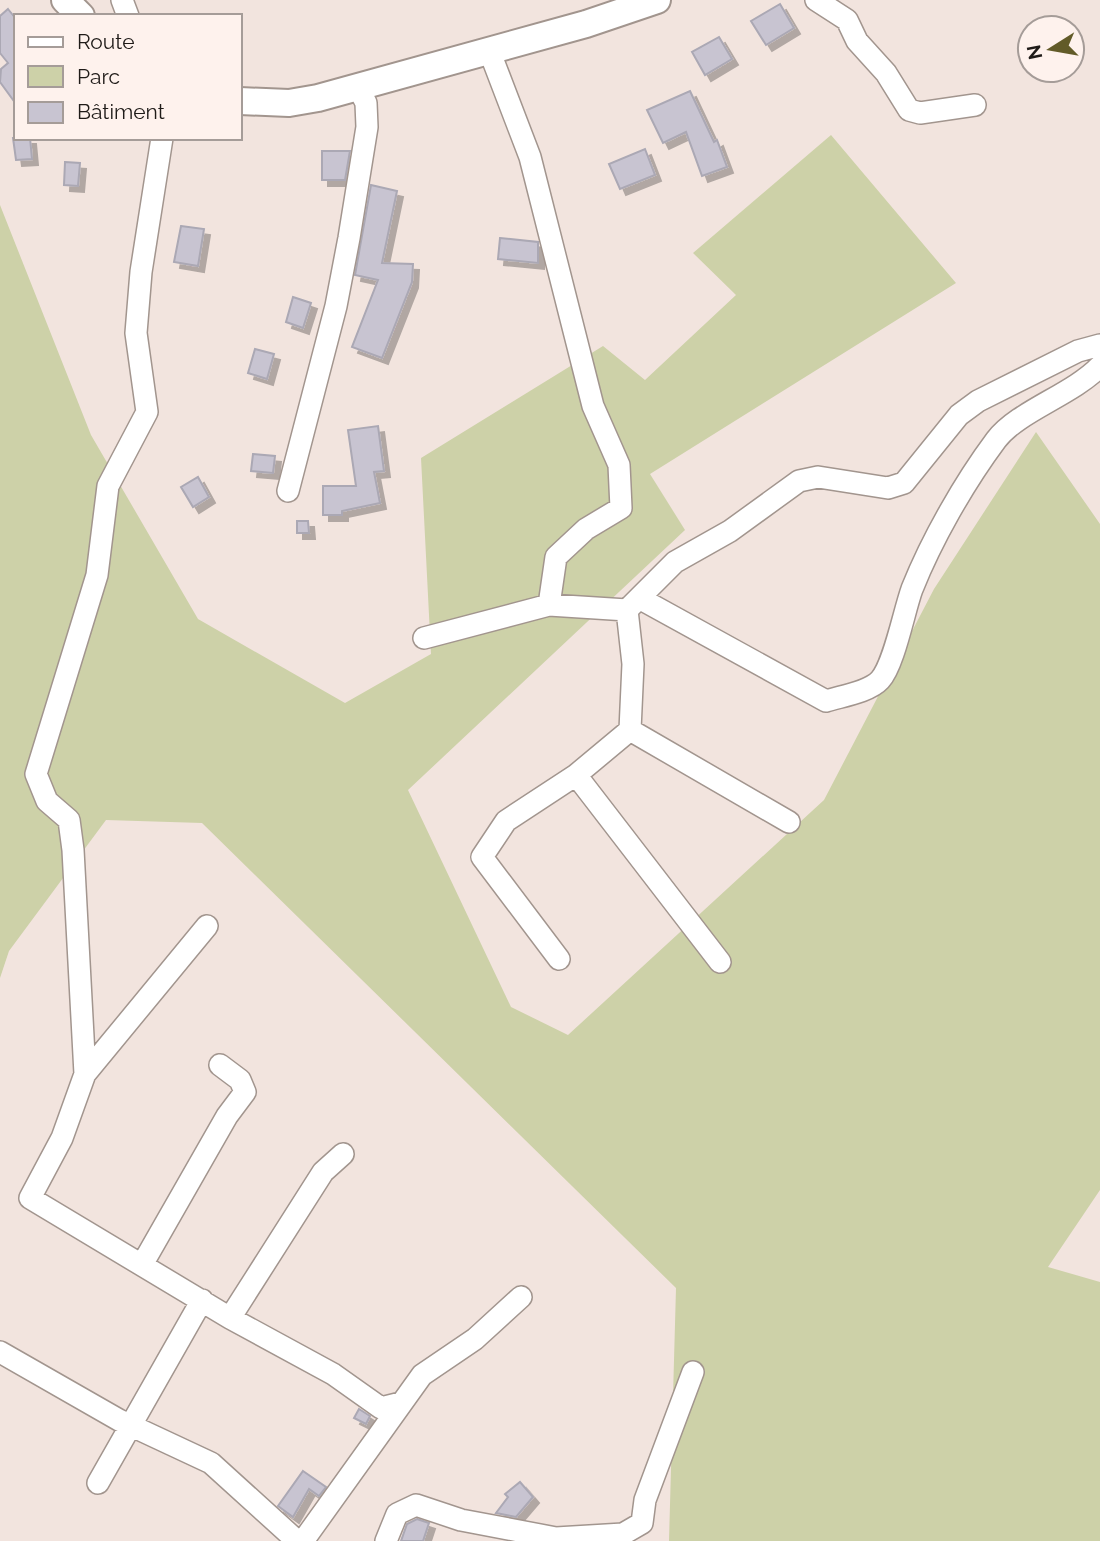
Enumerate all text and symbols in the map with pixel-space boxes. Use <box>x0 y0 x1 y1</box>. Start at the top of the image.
legend <box>14 14 242 140</box>
north arrow <box>1016 14 1086 84</box>
text: Route <box>77 29 135 54</box>
text: N <box>1022 43 1046 61</box>
text: Parc <box>77 64 120 89</box>
text: Bâtiment <box>77 99 165 124</box>

